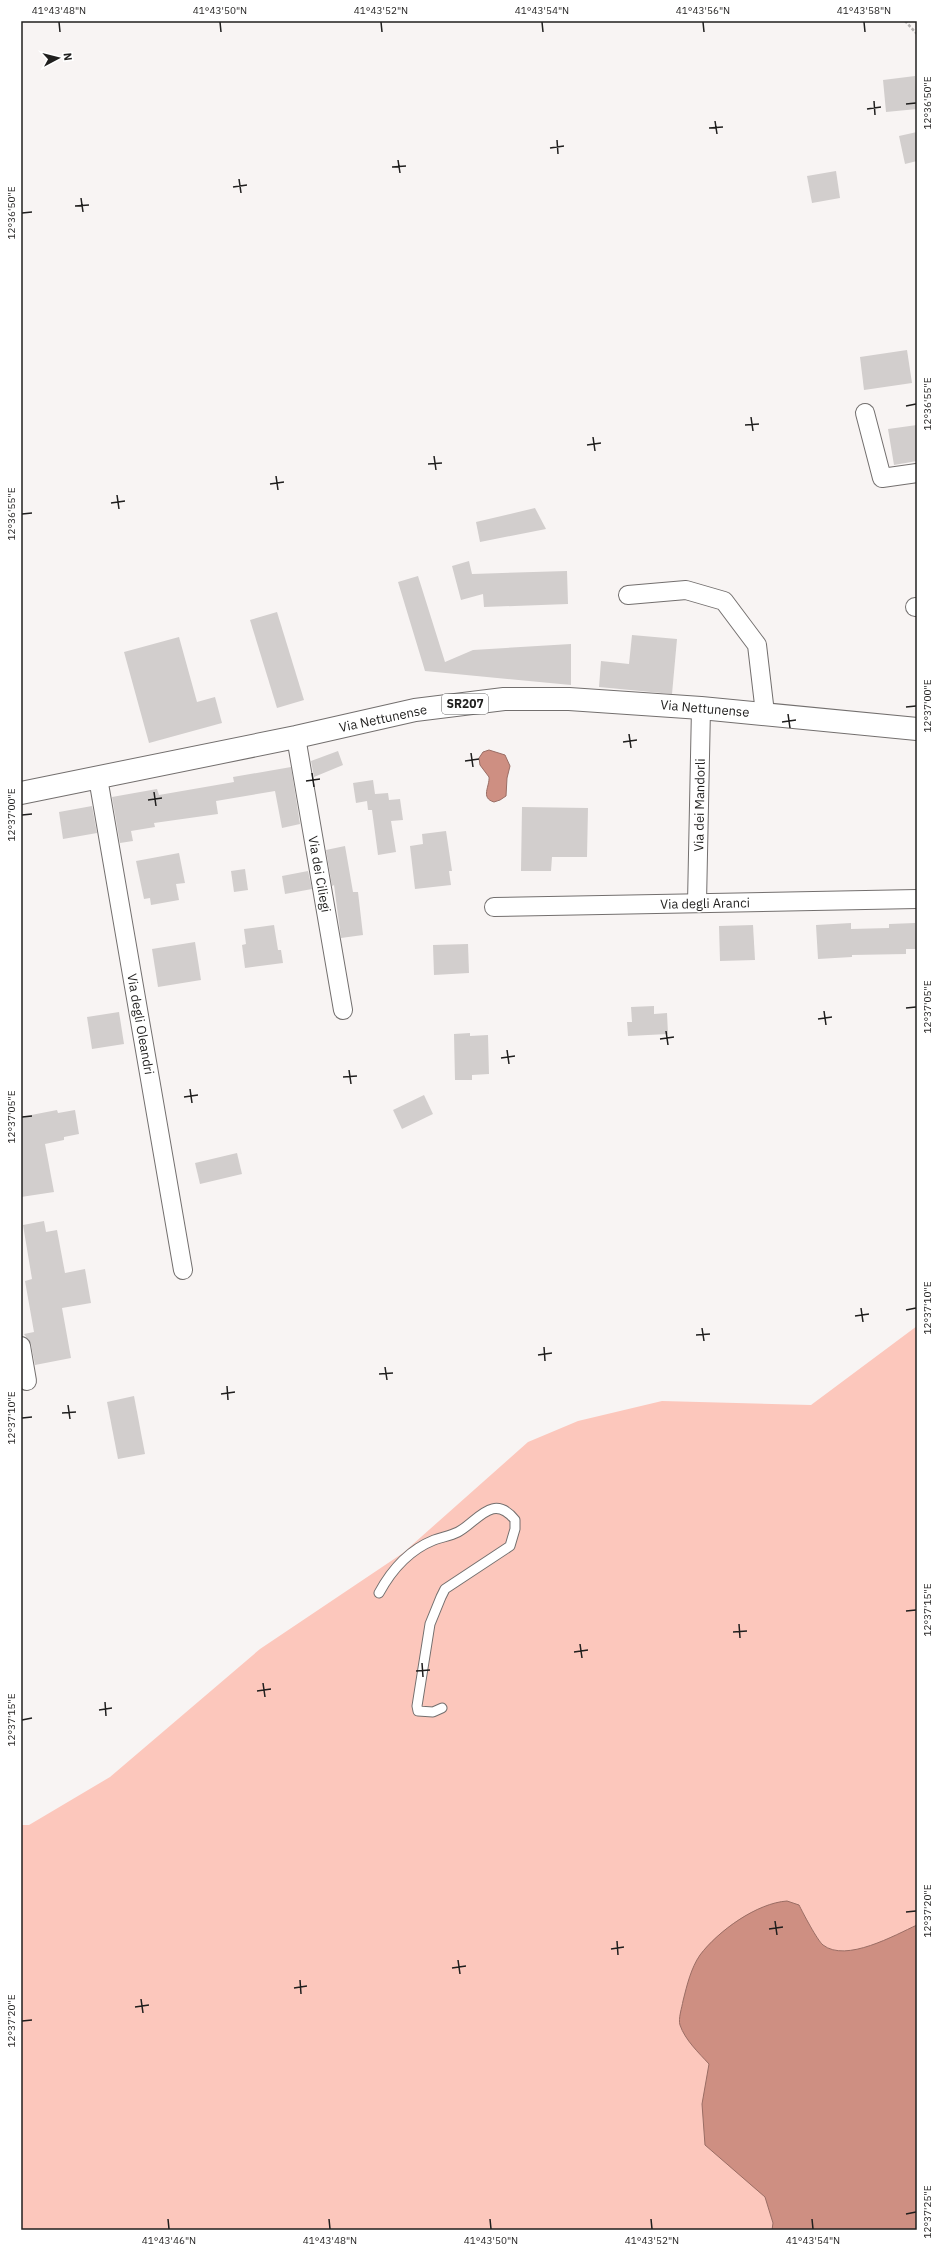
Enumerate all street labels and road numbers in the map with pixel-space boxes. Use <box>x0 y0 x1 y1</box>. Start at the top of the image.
road number: SR207 <box>442 694 488 714</box>
street label: Via Nettunense <box>660 696 750 721</box>
street label: Via Nettunense <box>338 701 429 736</box>
street label: Via dei Mandorli <box>690 758 709 852</box>
street label: Via dei Ciliegi <box>304 834 335 914</box>
street label: Via degli Aranci <box>660 894 750 913</box>
street label: Via degli Oleandri <box>123 972 158 1076</box>

